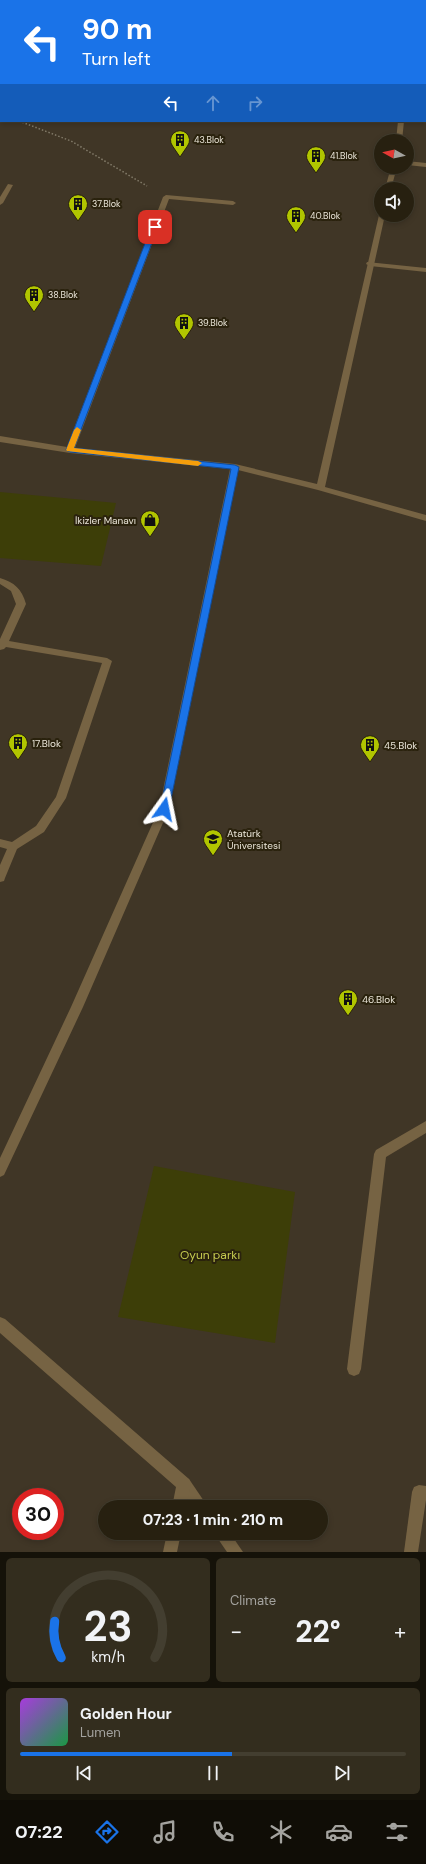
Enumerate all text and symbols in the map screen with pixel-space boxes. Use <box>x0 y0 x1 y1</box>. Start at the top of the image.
text: 90 m <box>82 11 152 48</box>
icon: left <box>16 16 68 68</box>
text: Turn left <box>82 47 151 71</box>
icon: left <box>160 92 182 114</box>
icon: ahead <box>202 92 224 114</box>
icon: right <box>244 92 266 114</box>
building icon: 43.Blok <box>169 129 191 157</box>
place label: 43.Blok <box>194 134 224 146</box>
north arrow <box>374 134 414 174</box>
map controls <box>374 134 414 222</box>
building icon: 41.Blok <box>305 145 327 173</box>
place label: 41.Blok <box>330 150 358 162</box>
button: sound <box>374 182 414 222</box>
building icon: 37.Blok <box>67 193 89 221</box>
place label: 37.Blok <box>92 198 121 210</box>
building icon: 40.Blok <box>285 205 307 233</box>
pin <box>138 210 172 244</box>
place label: 40.Blok <box>310 210 341 222</box>
icon: arrive <box>144 216 166 238</box>
building icon: 38.Blok <box>23 284 45 312</box>
place label: 38.Blok <box>48 289 78 301</box>
building icon: 39.Blok <box>173 312 195 340</box>
place label: 39.Blok <box>198 317 228 329</box>
shop icon: İkizler Manavı <box>139 509 161 537</box>
place label: İkizler Manavı <box>75 514 136 527</box>
building icon: 17.Blok <box>7 732 29 760</box>
building icon: 45.Blok <box>359 734 381 762</box>
place label: 17.Blok <box>32 737 61 750</box>
place label: 45.Blok <box>384 739 417 752</box>
position arrow <box>143 788 185 830</box>
place label: Atatürk Üniversitesi <box>227 827 280 852</box>
school or university icon: Atatürk Üniversitesi <box>202 828 224 856</box>
building icon: 46.Blok <box>337 988 359 1016</box>
place label: 46.Blok <box>362 993 395 1006</box>
park label: Oyun parkı <box>180 1247 240 1263</box>
speed limit sign: 30 <box>12 1488 64 1540</box>
text: 07:23 · 1 min · 210 m <box>143 1510 283 1530</box>
text: Climate <box>230 1592 276 1609</box>
text: 23 <box>83 1600 133 1654</box>
text: 22° <box>295 1612 341 1651</box>
text: − <box>230 1617 242 1646</box>
text: + <box>394 1617 406 1646</box>
text: km/h <box>91 1648 125 1666</box>
text: Golden Hour <box>80 1704 172 1724</box>
text: Lumen <box>80 1724 121 1741</box>
icon: previous <box>73 1762 95 1784</box>
icon: pause <box>202 1762 224 1784</box>
icon: next <box>331 1762 353 1784</box>
icon: directions <box>93 1818 121 1846</box>
icon: music <box>151 1818 179 1846</box>
icon: phone <box>209 1818 237 1846</box>
icon: climate <box>267 1818 295 1846</box>
icon: car <box>325 1818 353 1846</box>
icon: filters <box>383 1818 411 1846</box>
text: 07:22 <box>15 1820 63 1844</box>

